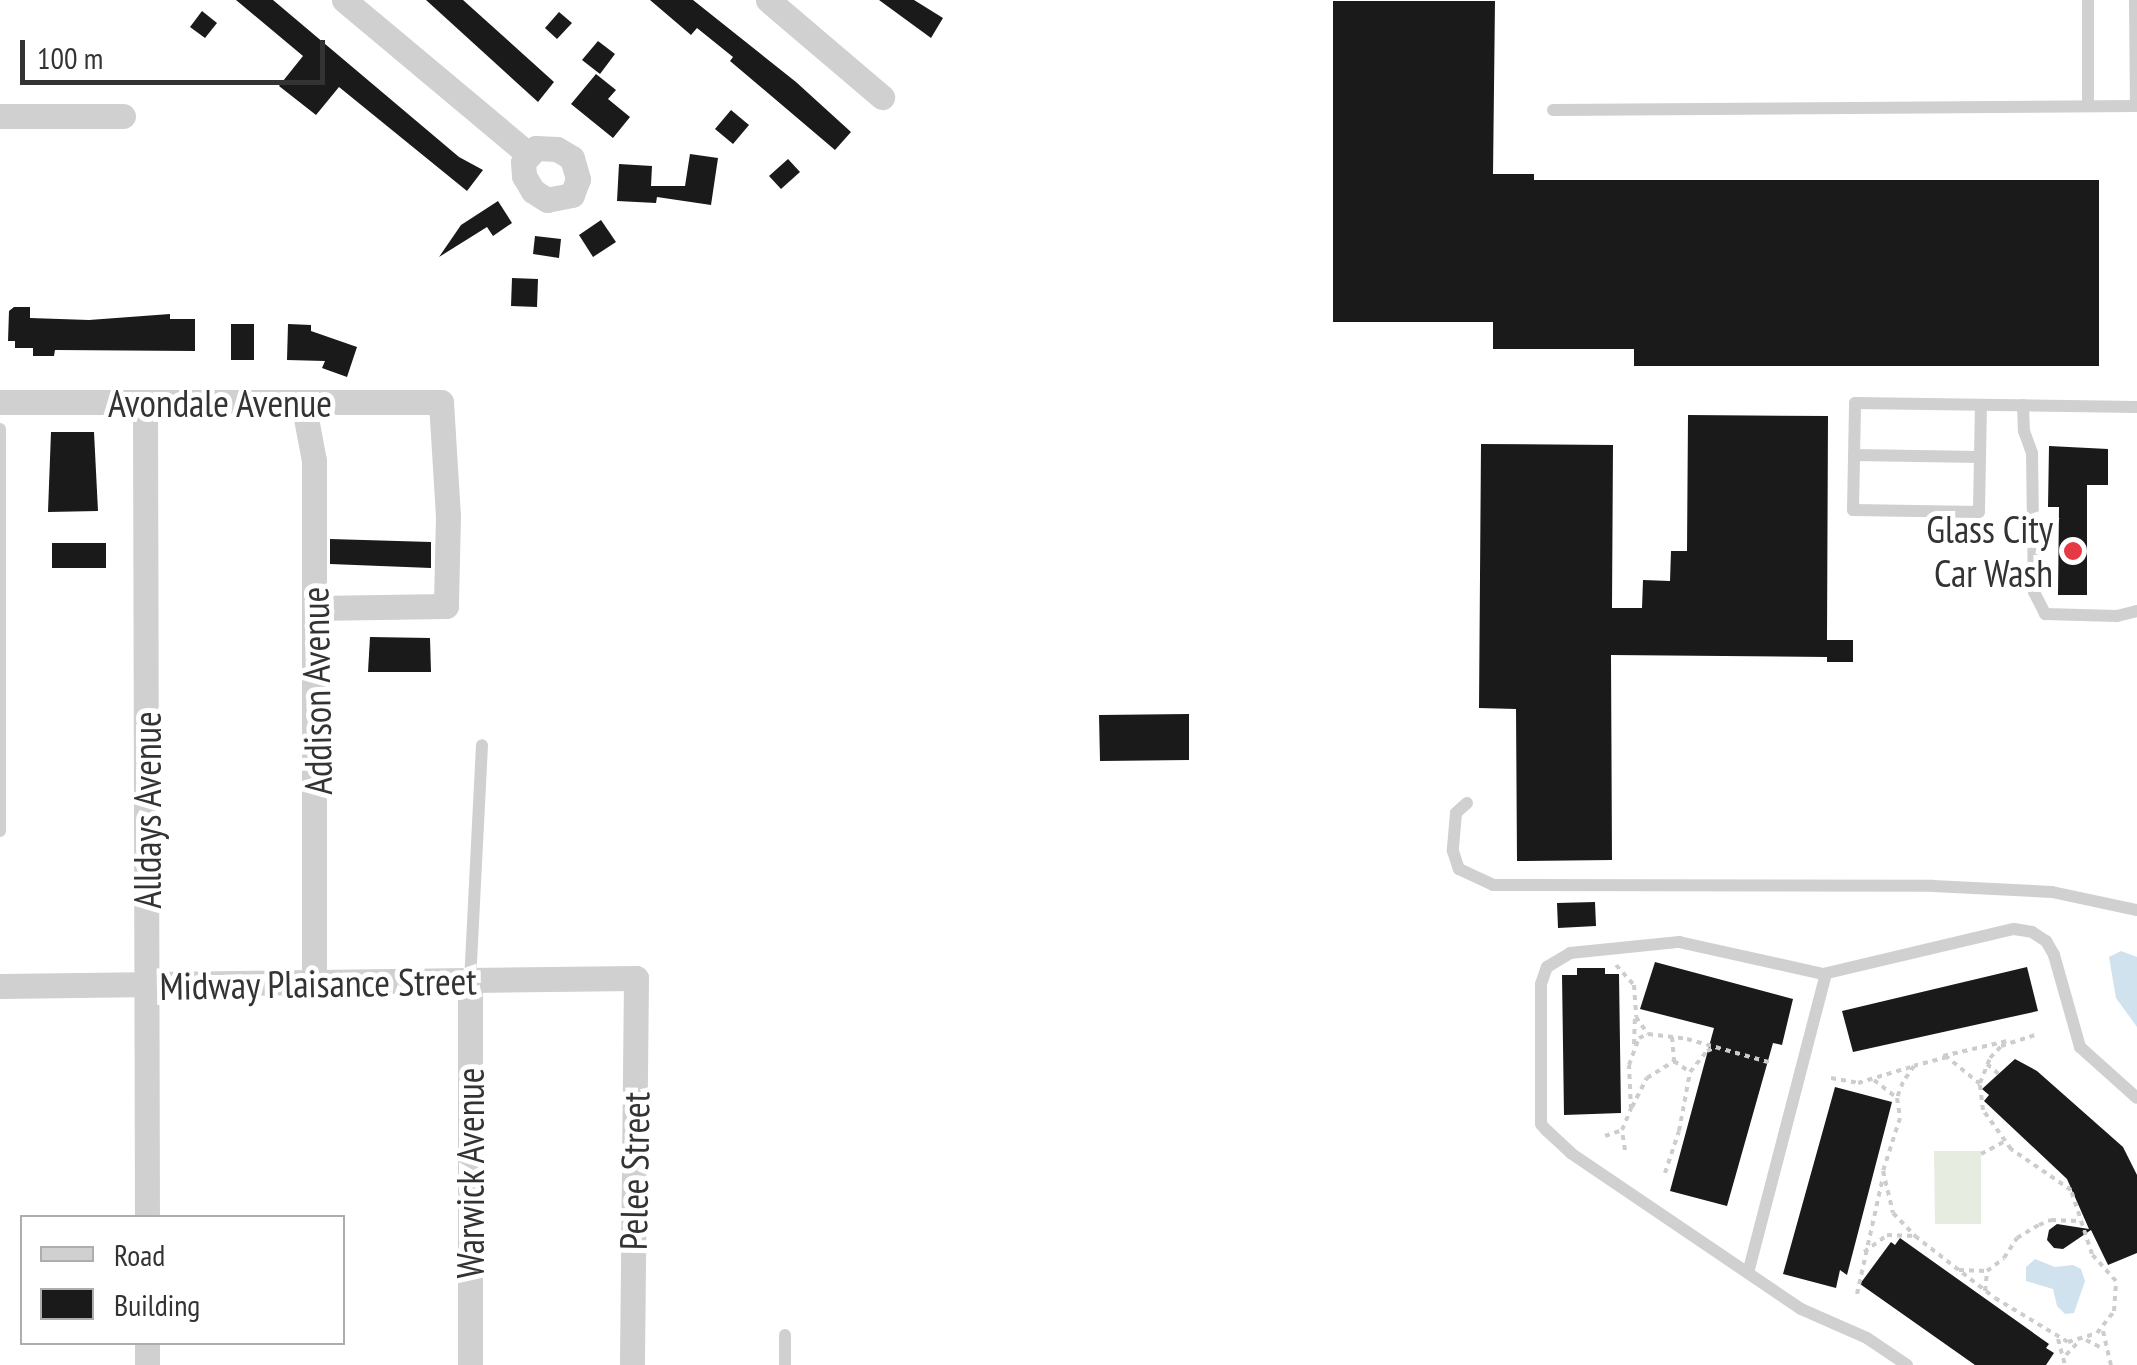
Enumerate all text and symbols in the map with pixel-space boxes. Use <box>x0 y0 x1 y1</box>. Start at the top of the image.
scale bar <box>25 20 330 82</box>
text: 100 m <box>37 38 103 77</box>
street label: Avondale Avenue <box>108 380 332 426</box>
place label: Glass City Car Wash <box>1926 506 2053 596</box>
marker: Glass City Car Wash <box>2062 540 2084 562</box>
street label: Addison Avenue <box>291 586 341 796</box>
street label: Alldays Avenue <box>124 711 170 909</box>
street label: Midway Plaisance Street <box>158 957 478 1009</box>
street label: Warwick Avenue <box>447 1067 493 1279</box>
street label: Pelee Street <box>610 1091 658 1251</box>
legend <box>20 1215 345 1345</box>
text: Road <box>114 1235 165 1274</box>
text: Building <box>114 1285 200 1324</box>

